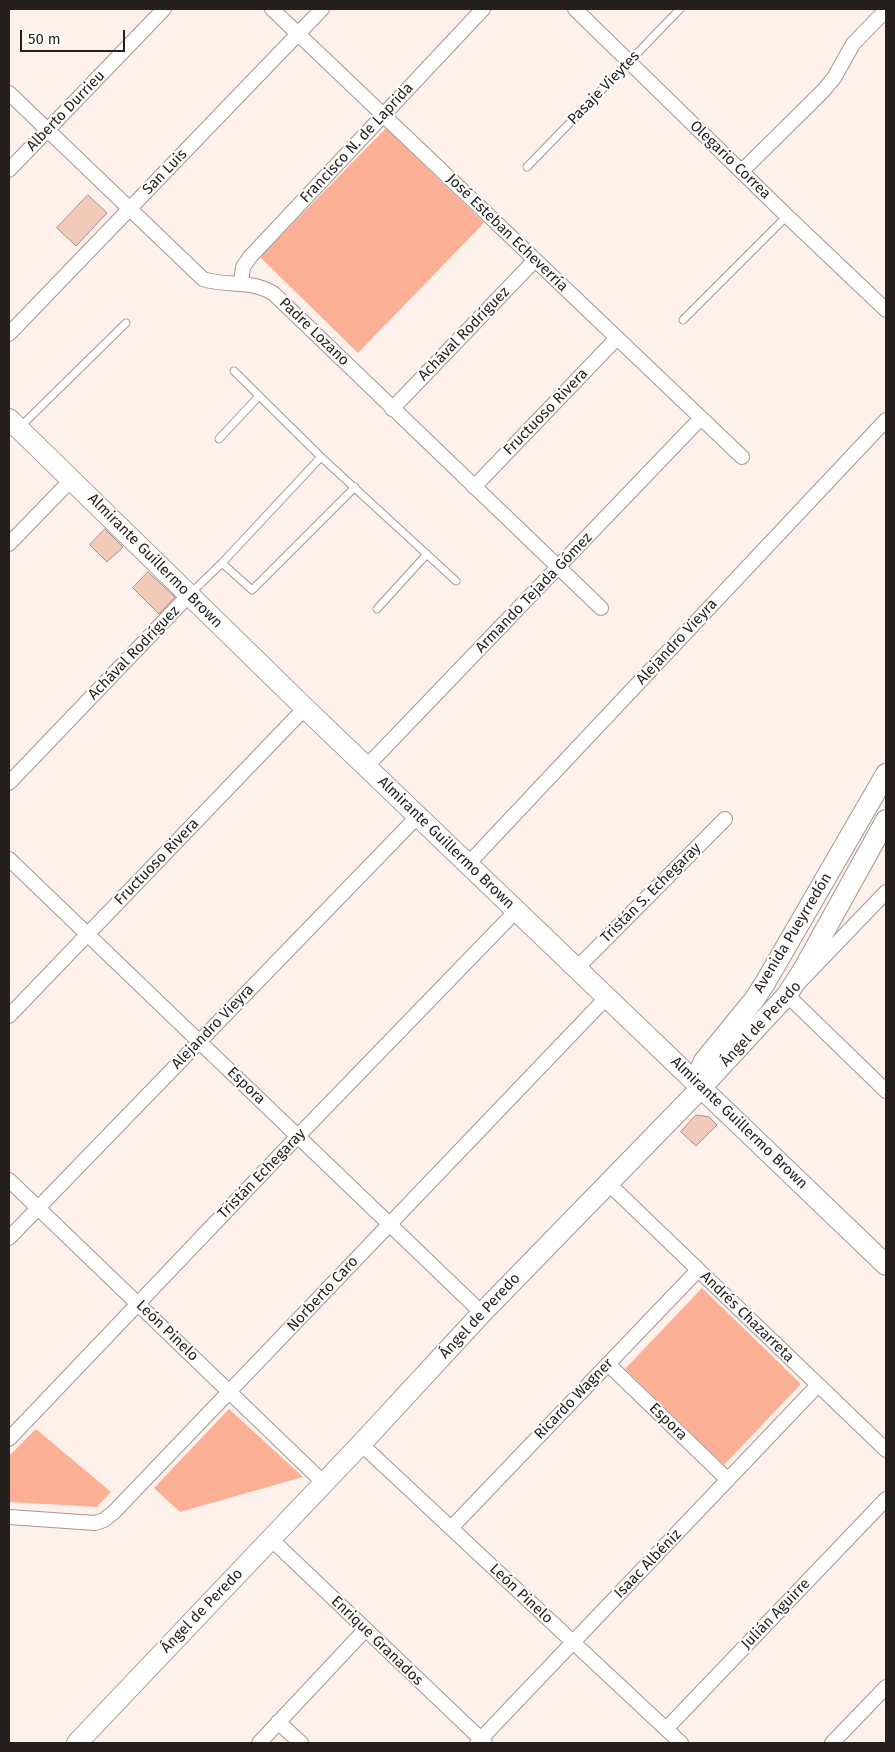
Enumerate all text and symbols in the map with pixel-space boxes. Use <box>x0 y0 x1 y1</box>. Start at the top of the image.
scale bar <box>22 20 128 52</box>
text: 50 m <box>28 30 61 48</box>
street label: Pasaje Vieytes <box>564 47 644 129</box>
street label: Alberto Durrieu <box>23 67 109 155</box>
street label: Francisco N. de Laprida <box>297 79 417 207</box>
street label: Olegario Correa <box>686 117 774 203</box>
street label: San Luis <box>139 145 191 199</box>
street label: José Esteban Echeverría <box>443 170 571 296</box>
street label: Achával Rodríguez <box>415 283 513 385</box>
street label: Padre Lozano <box>275 294 353 370</box>
street label: Fructuoso Rivera <box>500 365 592 459</box>
street label: Almirante Guillermo Brown <box>84 490 226 632</box>
street label: Armando Tejada Gómez <box>472 529 596 657</box>
street label: Alejandro Vieyra <box>633 595 721 689</box>
street label: Achával Rodríguez <box>85 602 183 704</box>
street label: Almirante Guillermo Brown <box>374 773 518 913</box>
street label: Fructuoso Rivera <box>111 815 203 909</box>
street label: Tristán S. Echegaray <box>597 839 705 947</box>
street label: Avenida Pueyrredón <box>750 870 836 996</box>
street label: Ángel de Peredo <box>717 978 805 1070</box>
street label: Alejandro Vieyra <box>168 981 258 1073</box>
street label: Almirante Guillermo Brown <box>667 1053 811 1193</box>
street label: Espora <box>223 1064 269 1108</box>
street label: Tristán Echegaray <box>214 1125 310 1223</box>
street label: Norberto Caro <box>284 1253 362 1335</box>
street label: Andrés Chazarreta <box>696 1268 798 1366</box>
street label: Ángel de Peredo <box>436 1270 524 1362</box>
street label: León Pinelo <box>132 1297 202 1365</box>
street label: Ricardo Wagner <box>531 1355 617 1443</box>
street label: Espora <box>645 1400 691 1444</box>
street label: Isaac Albéniz <box>611 1526 685 1602</box>
street label: León Pinelo <box>486 1560 556 1628</box>
street label: Ángel de Peredo <box>157 1565 247 1657</box>
street label: Julián Aguirre <box>738 1575 814 1653</box>
street label: Enrique Granados <box>327 1592 427 1690</box>

